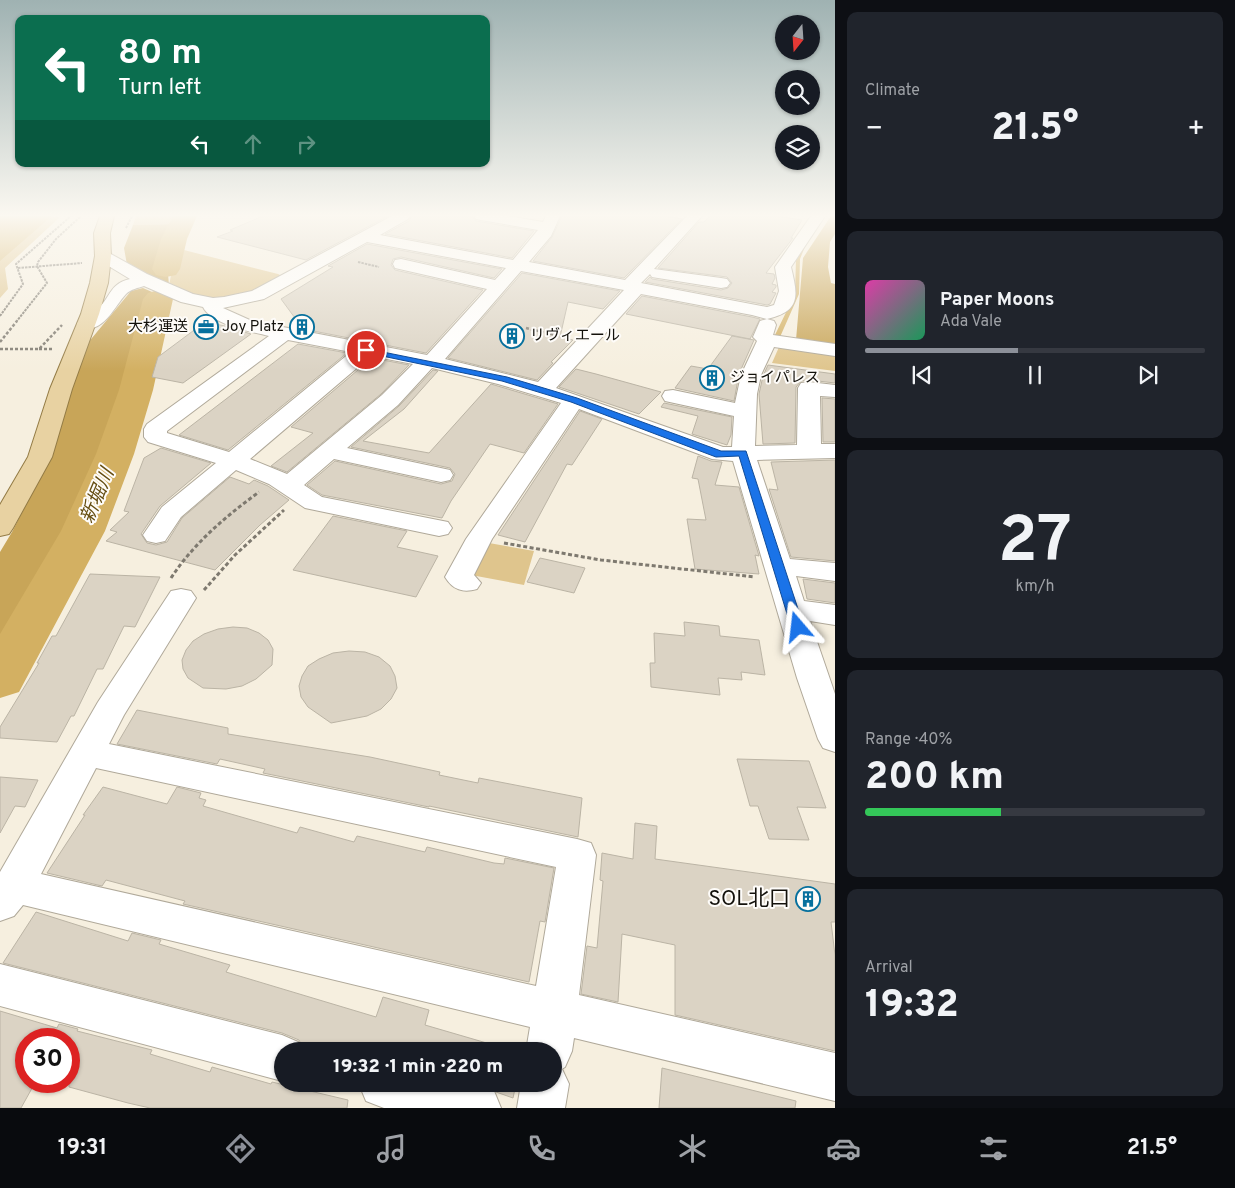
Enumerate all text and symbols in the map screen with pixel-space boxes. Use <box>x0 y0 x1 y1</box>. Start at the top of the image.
north arrow <box>775 15 820 60</box>
map controls <box>775 15 820 170</box>
text: 80 m <box>118 32 202 76</box>
icon: left <box>35 35 100 100</box>
button: search <box>775 70 820 115</box>
text: Turn left <box>118 75 201 102</box>
text: Climate <box>865 81 920 101</box>
text: 21.5° <box>991 105 1079 154</box>
text: − <box>865 112 883 148</box>
text: + <box>1187 112 1205 148</box>
button: layers <box>775 125 820 170</box>
icon: left <box>186 130 214 158</box>
icon: ahead <box>239 130 267 158</box>
icon: right <box>292 130 320 158</box>
text: Paper Moons <box>940 288 1054 312</box>
text: Ada Vale <box>940 312 1002 332</box>
office icon: 大杉運送 <box>193 314 219 340</box>
building icon: Joy Platz <box>289 314 315 340</box>
place label: 大杉運送 <box>128 318 188 337</box>
place label: Joy Platz <box>222 318 284 337</box>
building icon: リヴィエール <box>499 323 525 349</box>
place label: リヴィエール <box>530 327 620 346</box>
pin <box>345 329 387 371</box>
icon: arrive <box>352 336 380 364</box>
icon: previous <box>908 361 936 389</box>
icon: pause <box>1021 361 1049 389</box>
icon: next <box>1134 361 1162 389</box>
building icon: ジョイパレス <box>699 365 725 391</box>
place label: ジョイパレス <box>730 369 820 388</box>
water label: 新堀川 <box>76 463 121 527</box>
text: 27 <box>998 503 1072 585</box>
text: km/h <box>1016 577 1054 597</box>
position arrow <box>771 600 823 652</box>
text: Range · 40% <box>865 730 953 750</box>
text: 200 km <box>865 754 1004 803</box>
place label: SOL北口 <box>708 886 790 913</box>
building icon: SOL北口 <box>795 886 821 912</box>
text: Arrival <box>865 958 913 978</box>
text: 19:32 <box>865 982 959 1031</box>
speed limit sign: 30 <box>15 1028 80 1093</box>
text: 19:32 · 1 min · 220 m <box>333 1055 503 1079</box>
icon: directions <box>223 1131 258 1166</box>
icon: music <box>374 1131 409 1166</box>
icon: phone <box>524 1131 559 1166</box>
icon: climate <box>675 1131 710 1166</box>
icon: car <box>826 1131 861 1166</box>
icon: filters <box>976 1131 1011 1166</box>
text: 19:31 <box>58 1135 107 1162</box>
text: 21.5° <box>1127 1135 1177 1162</box>

